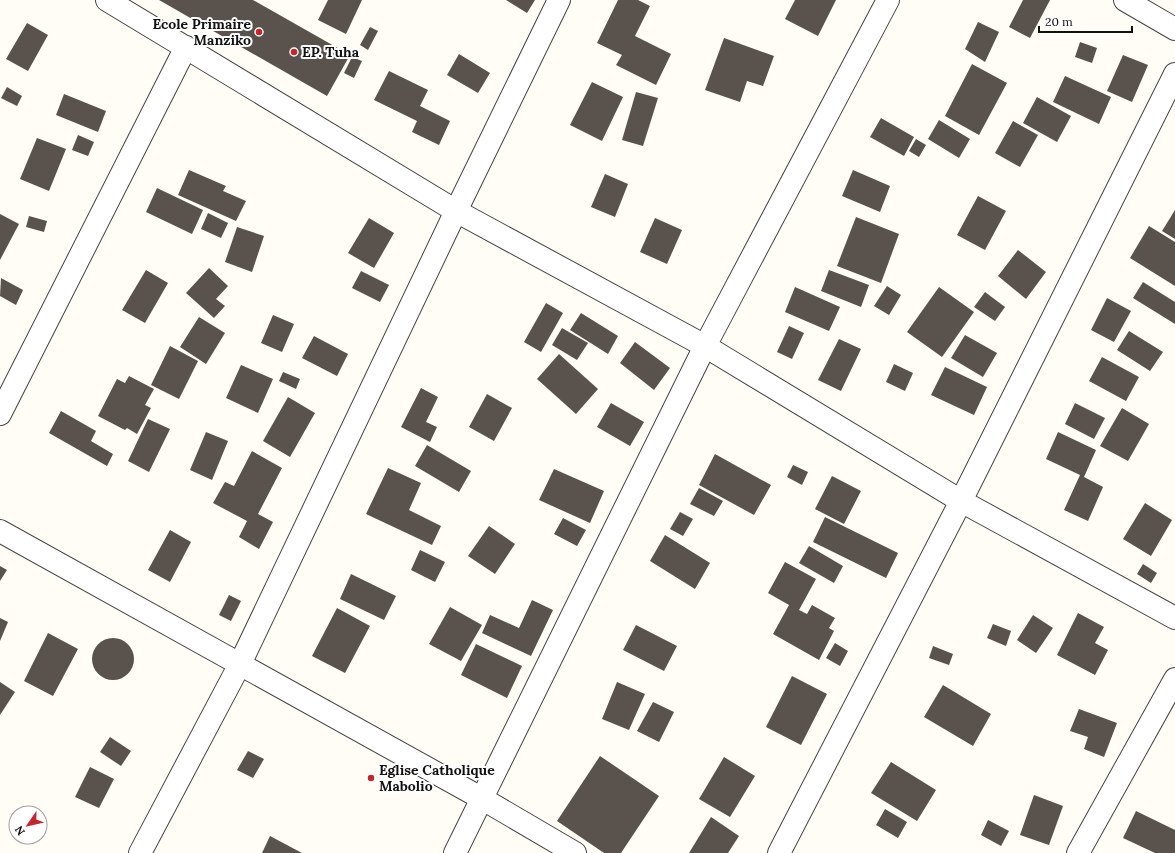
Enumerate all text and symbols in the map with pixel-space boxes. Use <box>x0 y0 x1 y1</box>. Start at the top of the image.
scale bar <box>1039 8 1132 34</box>
text: 20 m <box>1045 14 1073 29</box>
place label: Ecole Primaire Manziko <box>152 15 251 49</box>
marker: Ecole Primaire Manziko <box>254 27 264 37</box>
place label: EP. Tuha <box>302 43 360 61</box>
marker: EP. Tuha <box>289 47 299 57</box>
place label: Eglise Catholique Mabolio <box>379 761 495 795</box>
marker: Eglise Catholique Mabolio <box>366 773 376 783</box>
north arrow <box>8 805 48 845</box>
text: N <box>11 823 28 838</box>

